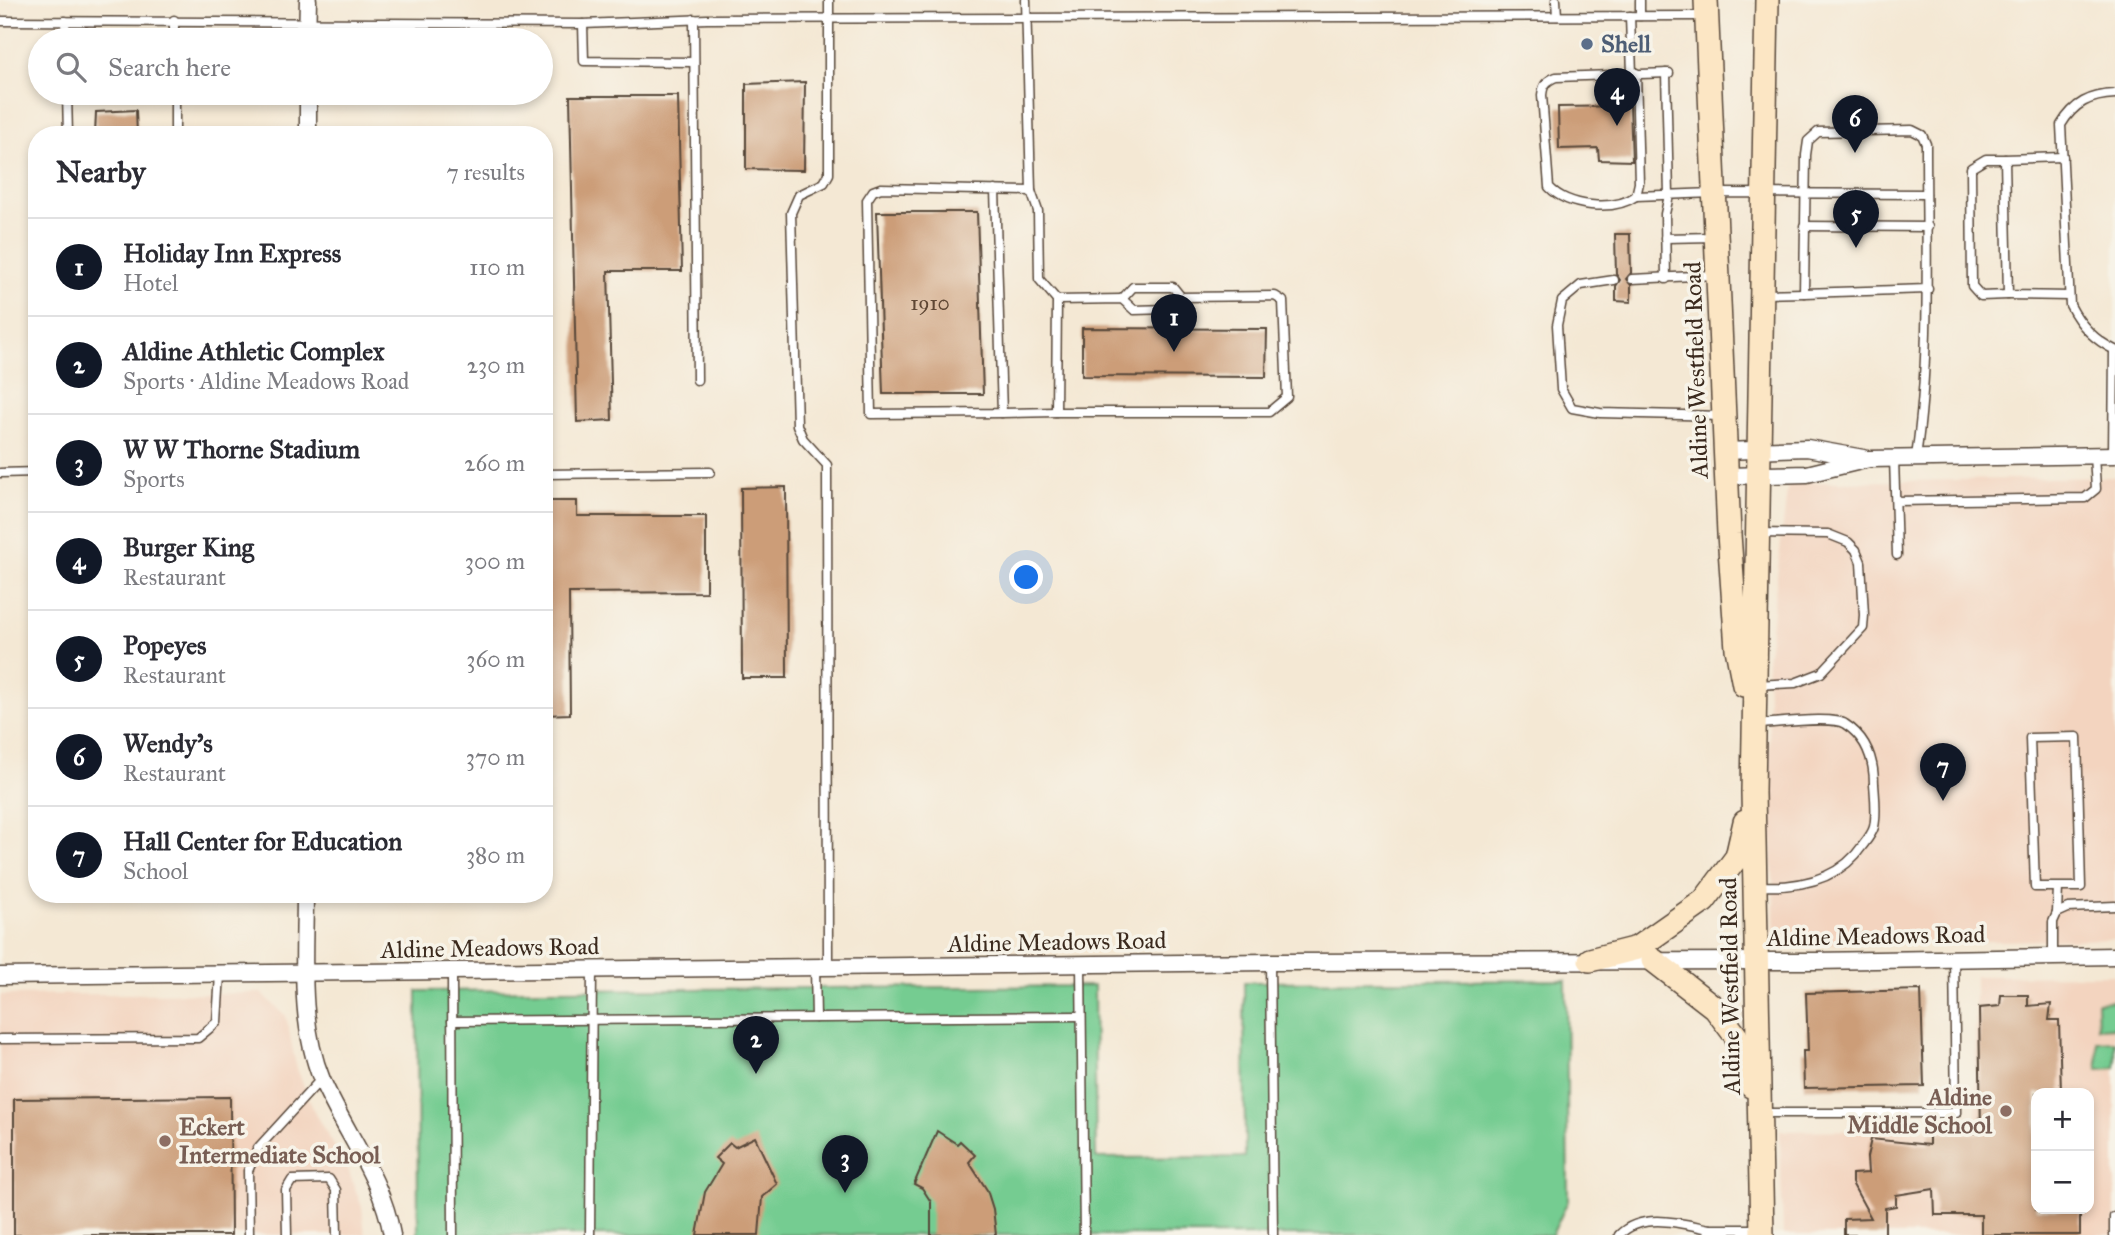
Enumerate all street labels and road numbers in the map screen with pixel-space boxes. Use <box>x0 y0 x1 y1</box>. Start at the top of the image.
street label: Aldine Westfield Road <box>1677 261 1715 480</box>
street label: Aldine Westfield Road <box>1713 877 1747 1096</box>
street label: Aldine Meadows Road <box>1765 919 1986 953</box>
street label: Aldine Meadows Road <box>946 925 1167 959</box>
street label: Aldine Meadows Road <box>379 931 600 965</box>

